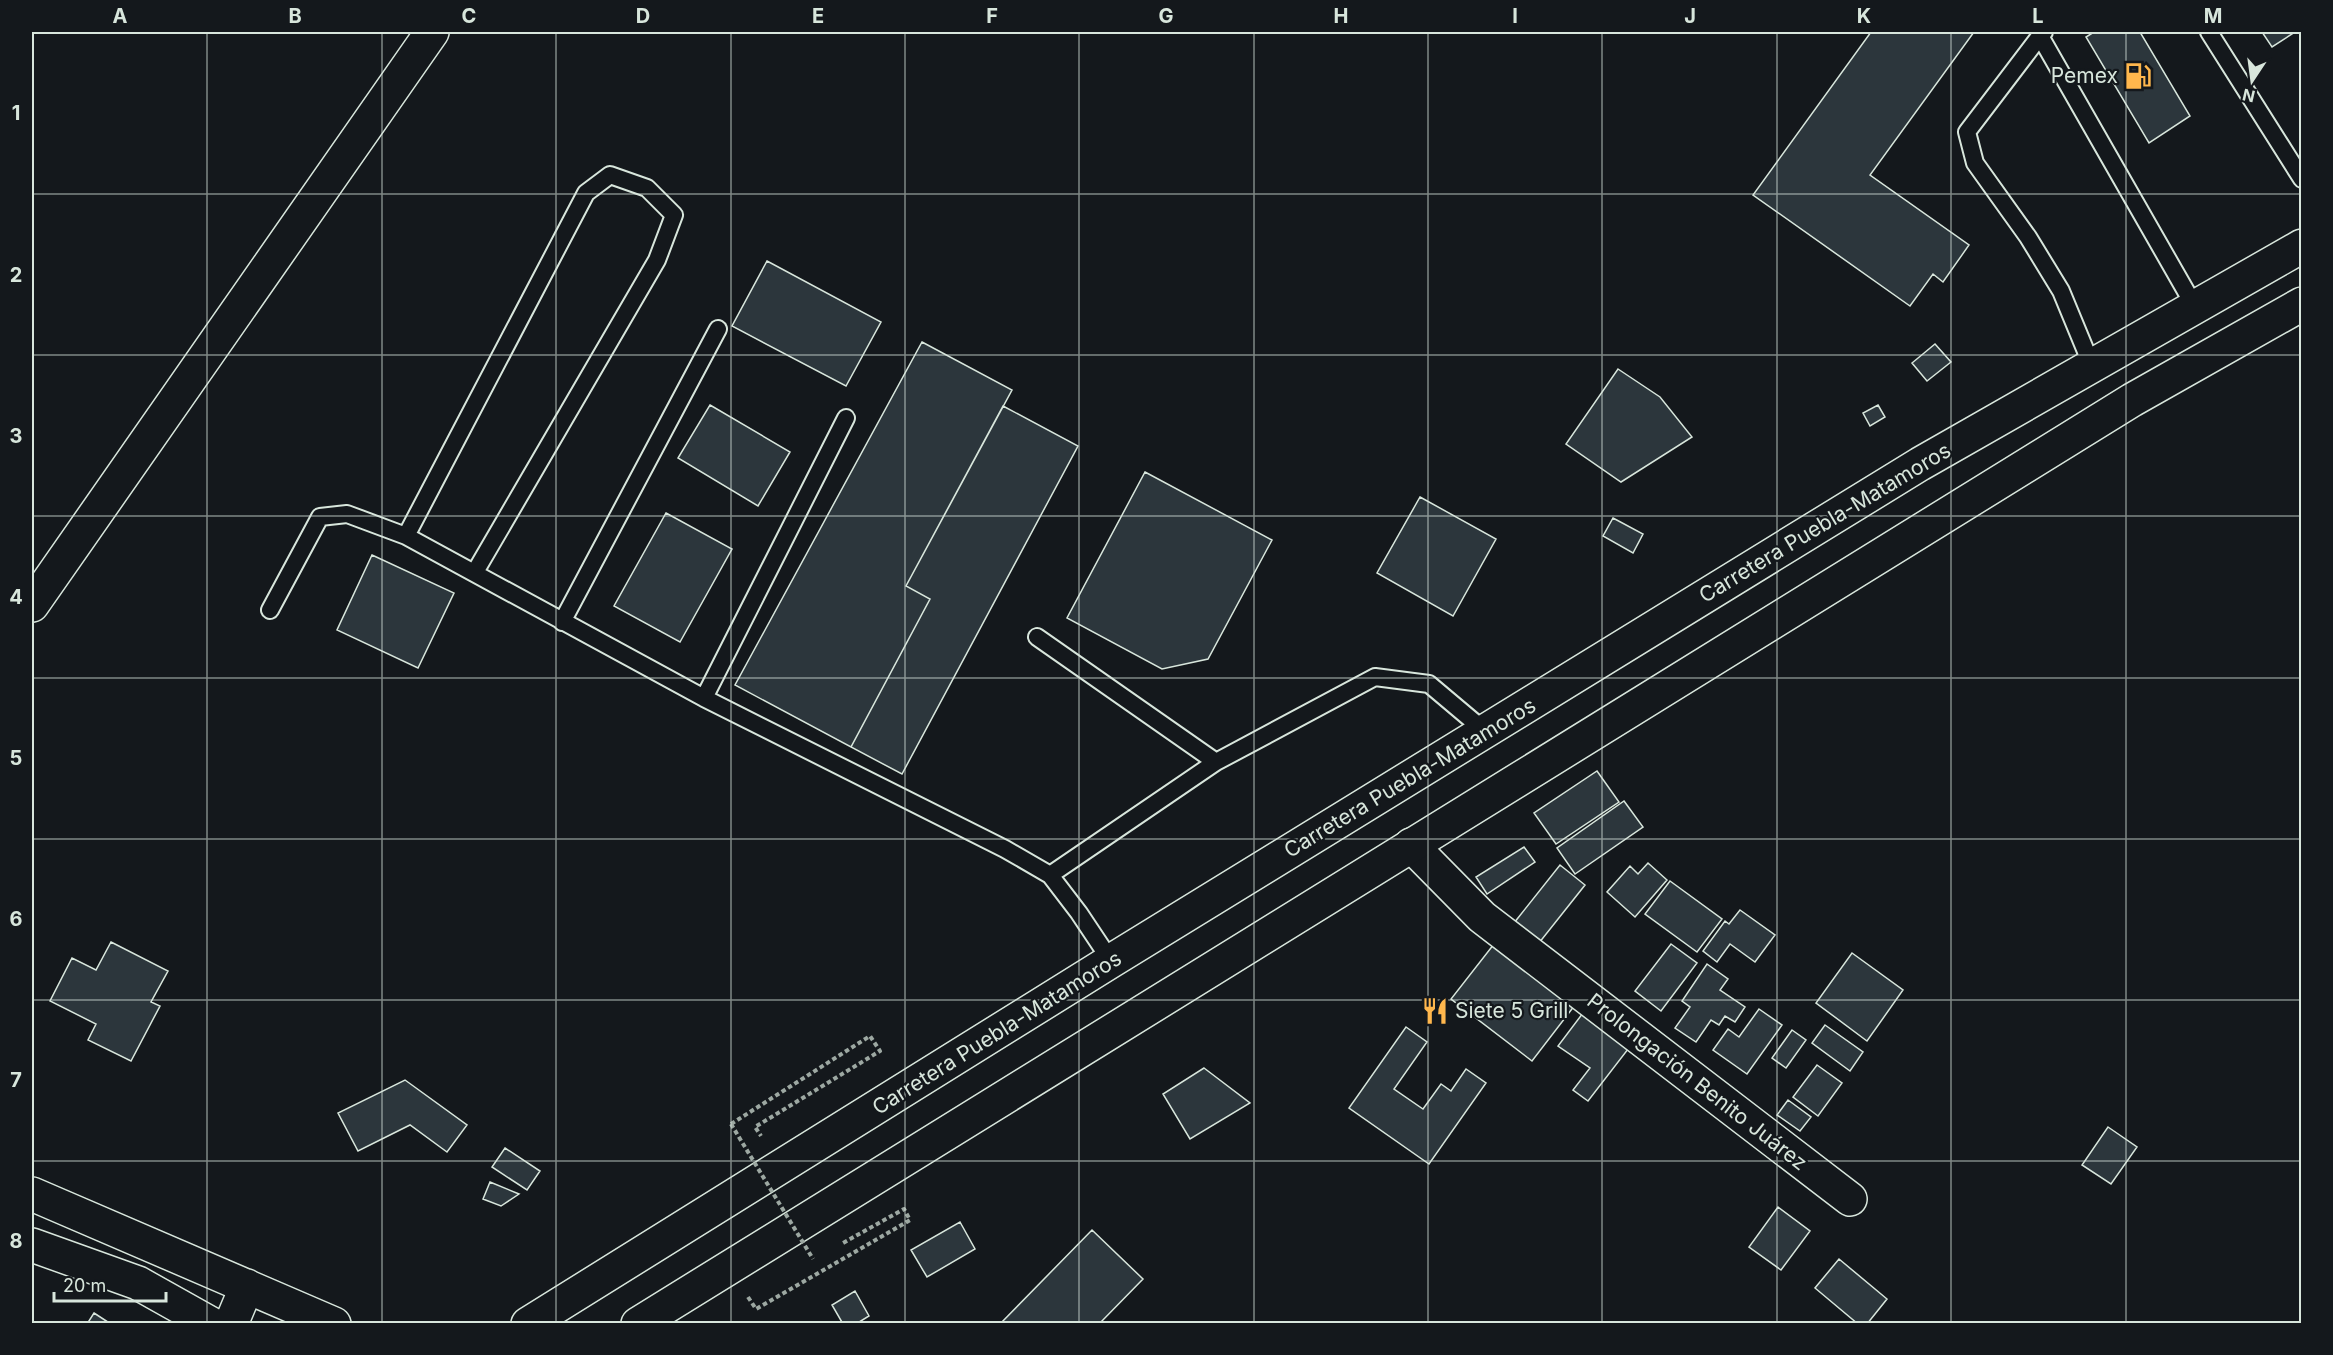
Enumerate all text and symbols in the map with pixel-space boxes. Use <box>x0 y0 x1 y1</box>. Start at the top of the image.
text: A <box>113 4 128 28</box>
text: B <box>288 4 302 28</box>
text: C <box>462 4 476 28</box>
text: D <box>636 4 650 28</box>
text: E <box>812 4 824 28</box>
text: F <box>986 4 998 28</box>
text: G <box>1158 4 1174 28</box>
text: H <box>1334 4 1348 28</box>
text: I <box>1512 4 1518 28</box>
text: J <box>1684 4 1696 28</box>
text: K <box>1857 4 1871 28</box>
text: L <box>2032 4 2044 28</box>
text: M <box>2204 4 2222 28</box>
north arrow <box>2222 51 2282 111</box>
fuel station icon: Pemex <box>2123 61 2153 91</box>
place label: Pemex <box>2051 63 2118 88</box>
text: N <box>2240 84 2257 107</box>
text: 1 <box>12 101 20 125</box>
text: 2 <box>10 263 22 287</box>
text: 3 <box>10 424 22 448</box>
street label: Carretera Puebla-Matamoros <box>1694 437 1955 608</box>
text: 4 <box>9 585 23 609</box>
street label: Carretera Puebla-Matamoros <box>1279 692 1540 863</box>
text: 5 <box>10 746 22 770</box>
text: 6 <box>10 907 23 931</box>
street label: Carretera Puebla-Matamoros <box>868 945 1126 1120</box>
street label: Prolongación Benito Juárez <box>1582 988 1812 1175</box>
restaurant icon: Siete 5 Grill <box>1420 996 1450 1026</box>
place label: Siete 5 Grill <box>1455 998 1568 1023</box>
text: 7 <box>10 1068 22 1092</box>
text: 8 <box>9 1229 23 1253</box>
scale bar <box>54 1265 166 1303</box>
text: 20 m <box>63 1275 106 1296</box>

